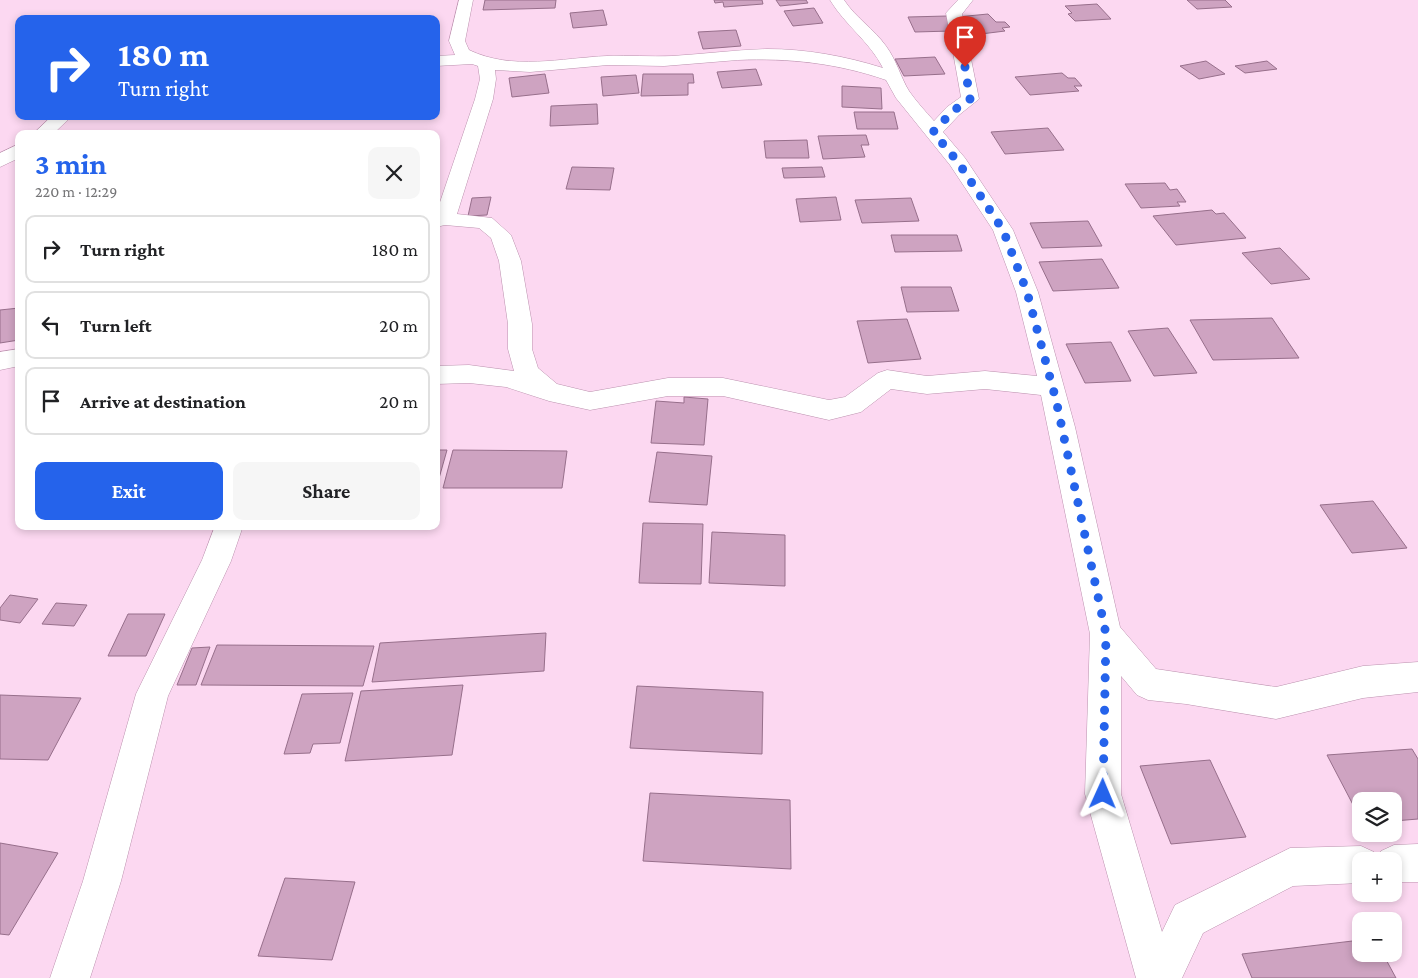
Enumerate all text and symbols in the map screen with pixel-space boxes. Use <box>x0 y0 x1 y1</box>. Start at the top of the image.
pin <box>944 16 986 67</box>
icon: arrive <box>951 23 979 51</box>
icon: right <box>35 35 100 100</box>
text: 180 m <box>118 35 209 74</box>
text: Turn right <box>118 76 209 101</box>
text: 3 min <box>35 147 107 180</box>
button: close <box>368 147 420 199</box>
text: 220 m · 12:29 <box>35 183 117 200</box>
icon: right <box>37 235 65 263</box>
text: Turn right <box>80 239 165 260</box>
text: 180 m <box>372 239 418 260</box>
icon: left <box>37 311 65 339</box>
text: Turn left <box>80 315 152 336</box>
text: 20 m <box>379 315 418 336</box>
icon: arrive <box>37 387 65 415</box>
text: Arrive at destination <box>80 391 246 412</box>
text: 20 m <box>379 391 418 412</box>
button: Exit <box>35 462 223 520</box>
button: Share <box>233 462 420 520</box>
position arrow <box>1076 767 1128 819</box>
map controls <box>1352 792 1402 962</box>
button: layers <box>1352 792 1402 842</box>
button: + <box>1352 852 1402 902</box>
button: − <box>1352 912 1402 962</box>

